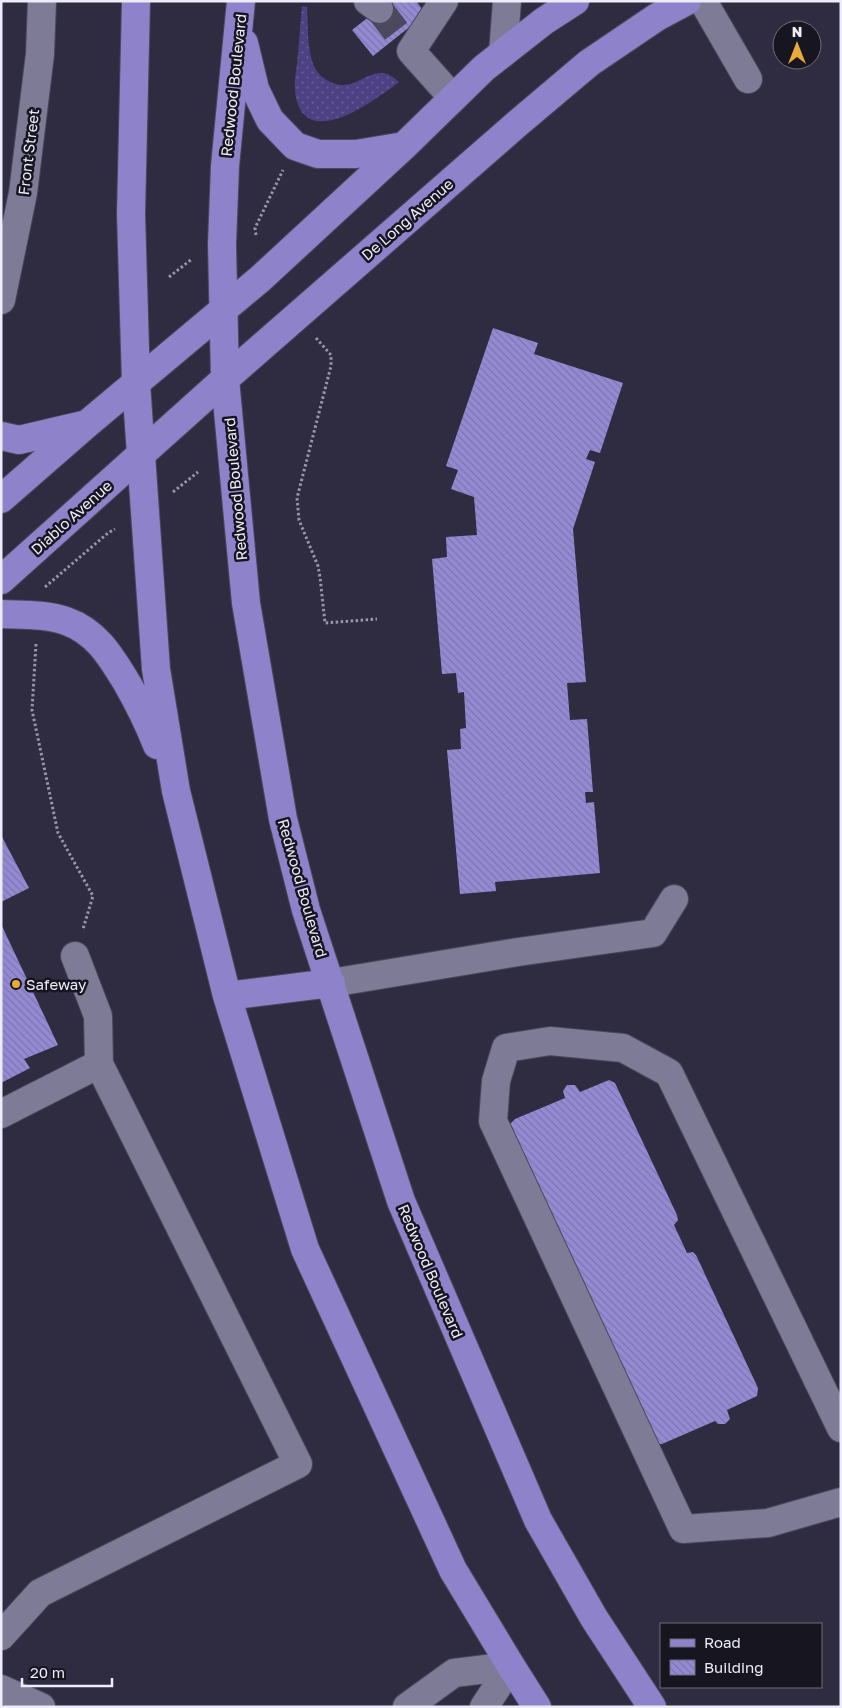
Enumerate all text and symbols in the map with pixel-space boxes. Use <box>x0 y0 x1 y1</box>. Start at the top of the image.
street label: Redwood Boulevard <box>217 13 249 157</box>
north arrow <box>772 20 822 70</box>
text: N <box>792 23 802 40</box>
street label: Front Street <box>14 108 42 196</box>
street label: De Long Avenue <box>358 174 457 264</box>
street label: Redwood Boulevard <box>220 417 250 561</box>
street label: Diablo Avenue <box>27 476 115 558</box>
street label: Redwood Boulevard <box>275 817 331 959</box>
place label: Safeway <box>26 975 87 993</box>
marker: Safeway <box>10 978 22 990</box>
street label: Redwood Boulevard <box>395 1201 467 1341</box>
legend <box>660 1623 822 1688</box>
text: Road <box>704 1633 741 1651</box>
scale bar <box>22 1656 112 1688</box>
text: Building <box>704 1658 764 1676</box>
text: 20 m <box>30 1663 65 1681</box>

